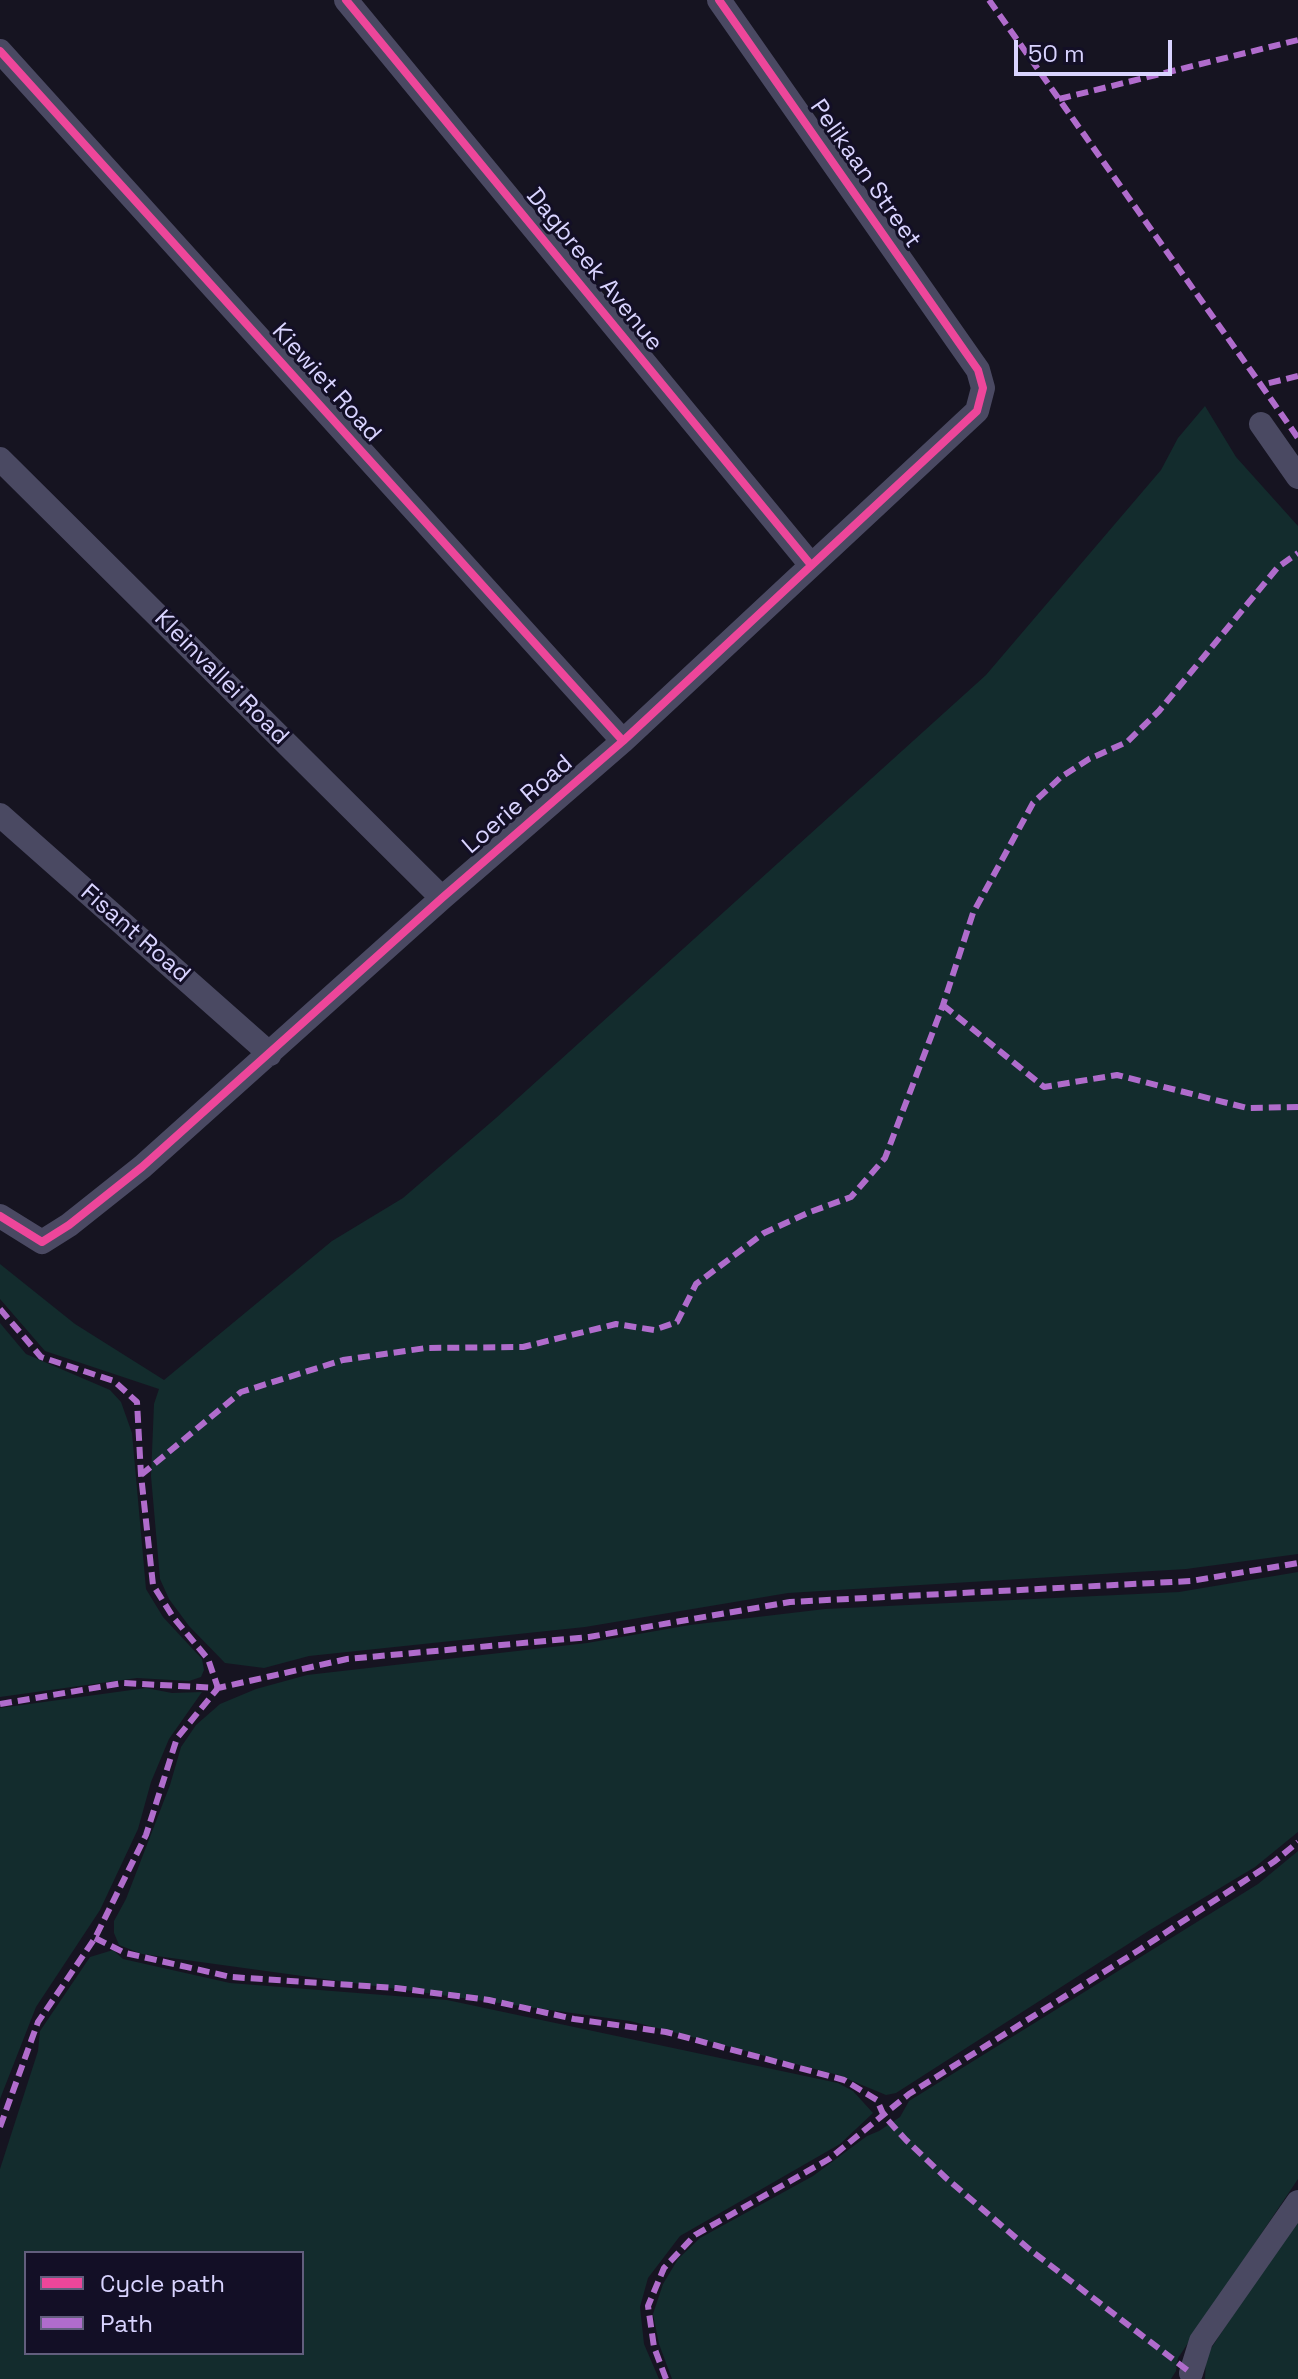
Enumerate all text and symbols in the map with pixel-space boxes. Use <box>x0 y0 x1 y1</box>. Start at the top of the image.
scale bar <box>1018 24 1176 74</box>
text: 50 m <box>1028 38 1085 69</box>
street label: Pelikaan Street <box>803 94 927 254</box>
street label: Dagbreek Avenue <box>520 183 668 357</box>
street label: Kiewiet Road <box>265 318 387 448</box>
street label: Kleinvallei Road <box>148 605 294 751</box>
street label: Loerie Road <box>457 749 579 861</box>
street label: Fisant Road <box>74 879 196 989</box>
legend <box>24 2251 304 2355</box>
text: Cycle path <box>100 2268 225 2299</box>
text: Path <box>100 2308 153 2339</box>

